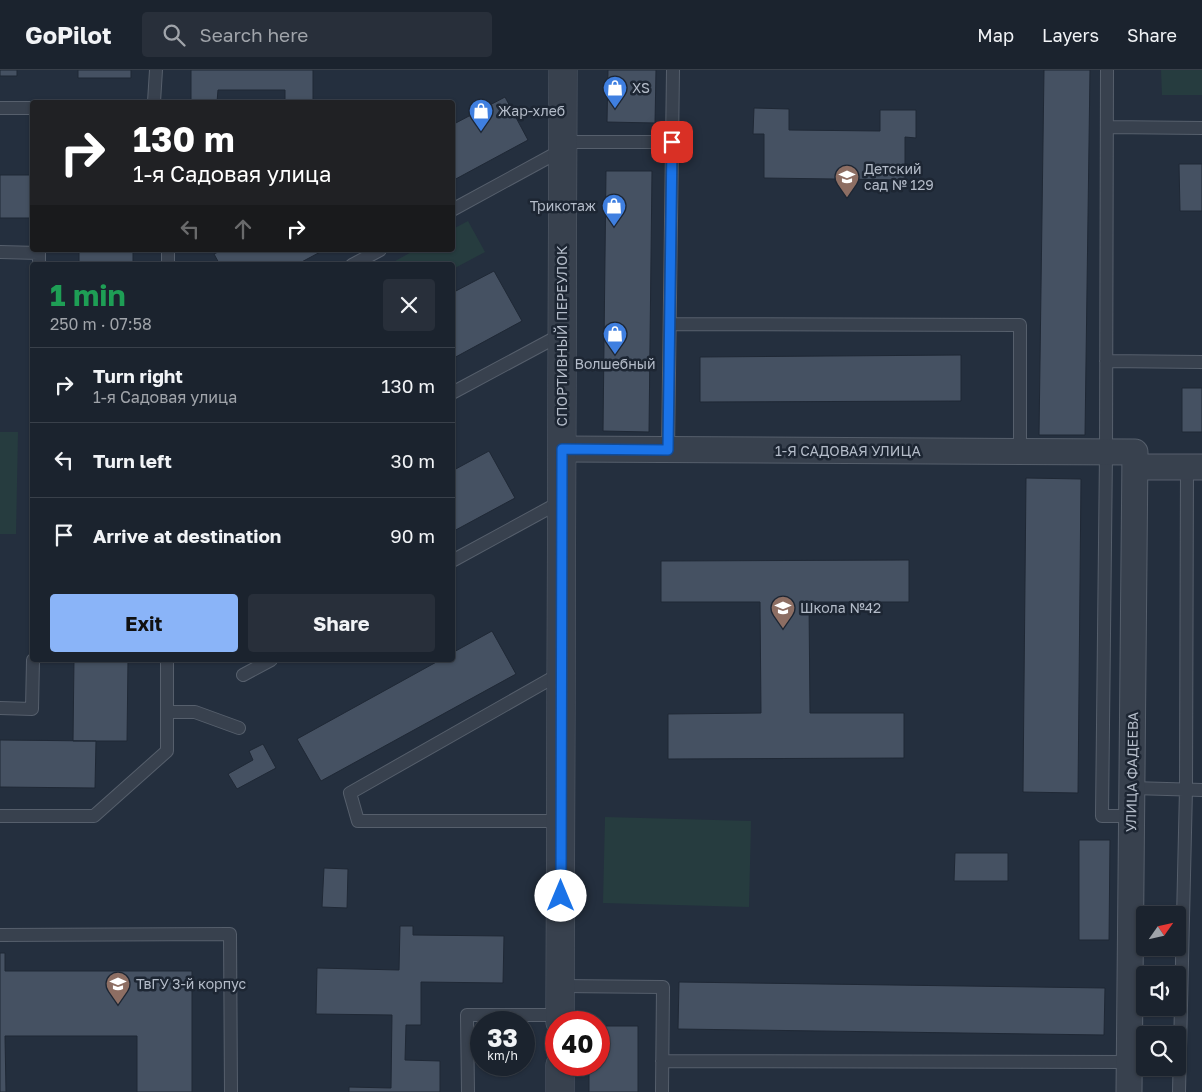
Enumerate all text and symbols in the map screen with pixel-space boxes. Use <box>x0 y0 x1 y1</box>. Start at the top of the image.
search box <box>142 12 492 57</box>
text: GoPilot <box>25 20 112 49</box>
icon: search <box>160 21 188 49</box>
text: Search here <box>200 23 308 46</box>
text: Map <box>977 24 1014 46</box>
text: Layers <box>1042 24 1099 46</box>
text: Share <box>1127 24 1177 46</box>
shop icon: XS <box>602 75 628 109</box>
place label: XS <box>632 79 650 96</box>
shop icon: Жар-хлеб <box>468 98 494 132</box>
place label: Жар-хлеб <box>498 102 565 119</box>
text: 130 m <box>133 118 235 160</box>
icon: right <box>50 120 115 185</box>
pin <box>651 121 693 163</box>
icon: arrive <box>658 128 686 156</box>
text: 1-я Садовая улица <box>133 160 331 187</box>
place label: Детский сад № 129 <box>864 160 934 193</box>
school or university icon: Детский сад № 129 <box>834 164 860 198</box>
shop icon: Трикотаж <box>601 193 627 227</box>
place label: Трикотаж <box>530 197 596 214</box>
icon: left <box>176 215 204 243</box>
icon: ahead <box>229 215 257 243</box>
icon: right <box>282 215 310 243</box>
street label: СПОРТИВНЫЙ ПЕРЕУЛОК <box>553 245 570 426</box>
text: 1 min <box>50 277 126 313</box>
button: close <box>383 279 435 331</box>
text: 250 m · 07:58 <box>50 314 152 334</box>
shop icon: Волшебный <box>602 321 628 355</box>
place label: Волшебный <box>575 355 655 372</box>
text: Turn right <box>93 364 183 387</box>
icon: right <box>50 371 78 399</box>
text: 130 m <box>381 374 435 397</box>
text: 1-я Садовая улица <box>93 387 237 407</box>
street label: 1-Я САДОВАЯ УЛИЦА <box>775 442 922 459</box>
icon: left <box>50 446 78 474</box>
text: Turn left <box>93 449 172 472</box>
text: 30 m <box>391 449 435 472</box>
icon: arrive <box>50 521 78 549</box>
text: Arrive at destination <box>93 524 281 547</box>
text: 90 m <box>390 524 435 547</box>
button: Exit <box>50 594 238 652</box>
button: Share <box>248 594 435 652</box>
school or university icon: Школа №42 <box>770 595 796 629</box>
place label: Школа №42 <box>800 599 881 616</box>
street label: УЛИЦА ФАДЕЕВА <box>1122 711 1141 832</box>
position arrow <box>534 869 586 921</box>
north arrow <box>1136 906 1186 956</box>
map controls <box>1136 906 1186 1076</box>
button: sound <box>1136 966 1186 1016</box>
school or university icon: ТвГУ 3-й корпус <box>105 971 131 1005</box>
place label: ТвГУ 3-й корпус <box>136 975 247 992</box>
speed limit sign: 40 <box>545 1011 610 1076</box>
text: 33 <box>487 1022 518 1053</box>
button: search <box>1136 1026 1186 1076</box>
text: km/h <box>487 1048 518 1063</box>

